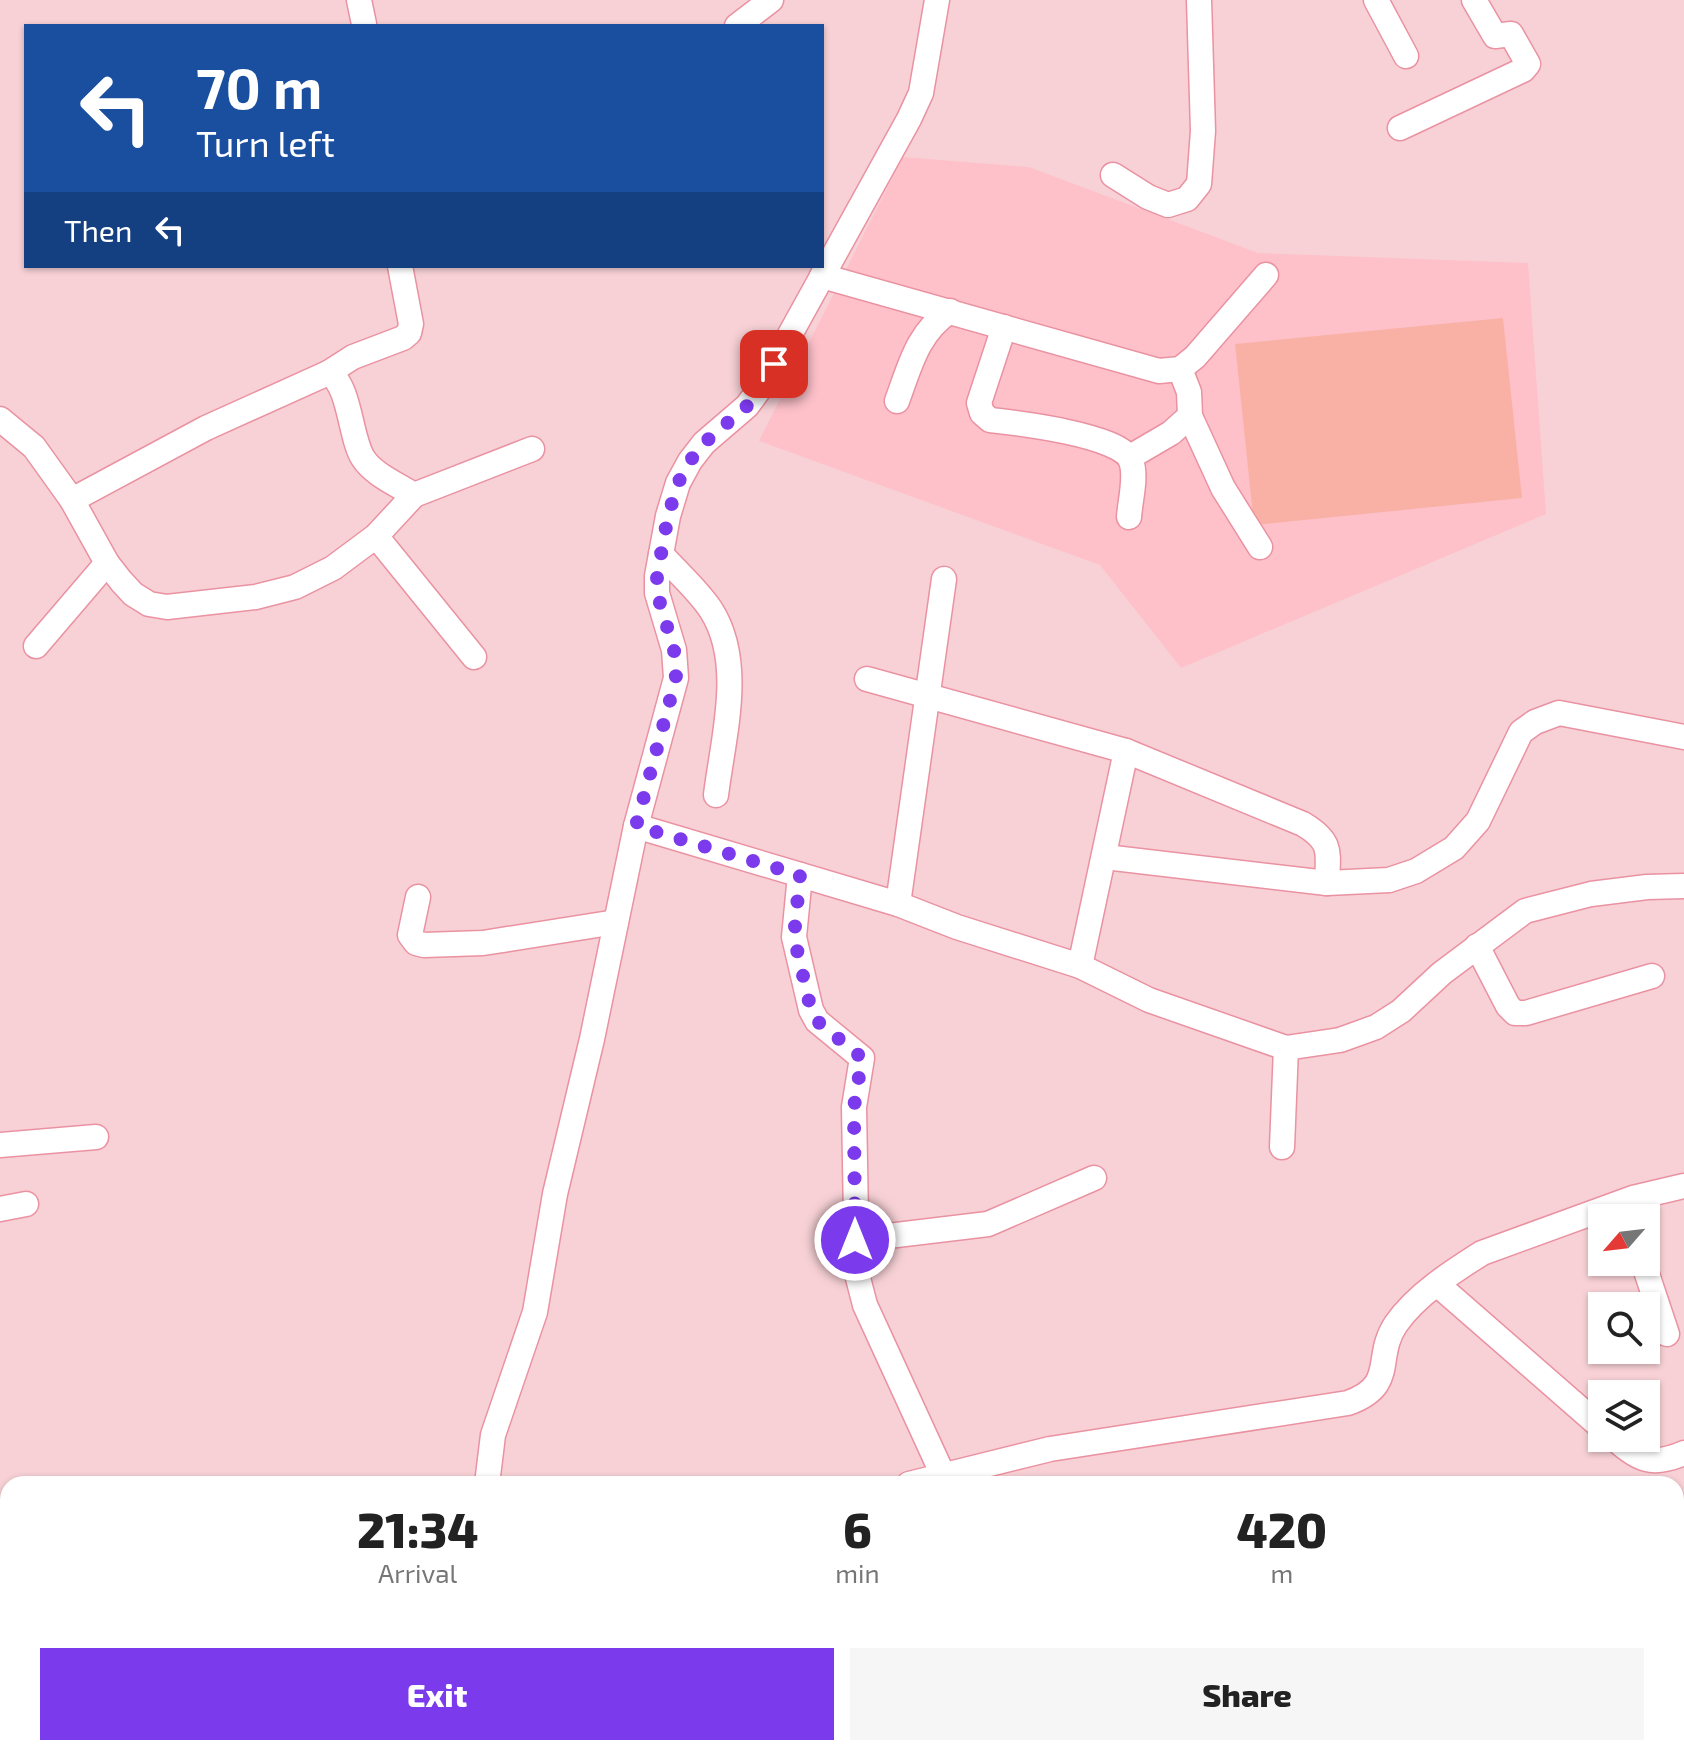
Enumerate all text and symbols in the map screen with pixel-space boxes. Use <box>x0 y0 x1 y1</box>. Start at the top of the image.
text: 70 m <box>196 53 322 120</box>
icon: left <box>64 56 168 160</box>
text: Turn left <box>196 121 335 164</box>
icon: left <box>148 208 192 252</box>
text: Then <box>64 212 132 248</box>
pin <box>740 330 808 398</box>
icon: arrive <box>752 342 796 386</box>
position arrow <box>813 1198 897 1282</box>
north arrow <box>1588 1204 1660 1276</box>
map controls <box>1588 1204 1660 1452</box>
button: search <box>1588 1292 1660 1364</box>
button: layers <box>1588 1380 1660 1452</box>
text: 21:34 <box>357 1500 478 1558</box>
text: 6 <box>843 1500 872 1558</box>
text: 420 <box>1237 1500 1327 1558</box>
text: Arrival <box>378 1557 457 1588</box>
text: min <box>835 1557 880 1588</box>
text: m <box>1270 1557 1293 1588</box>
button: Exit <box>40 1648 834 1740</box>
button: Share <box>850 1648 1644 1740</box>

